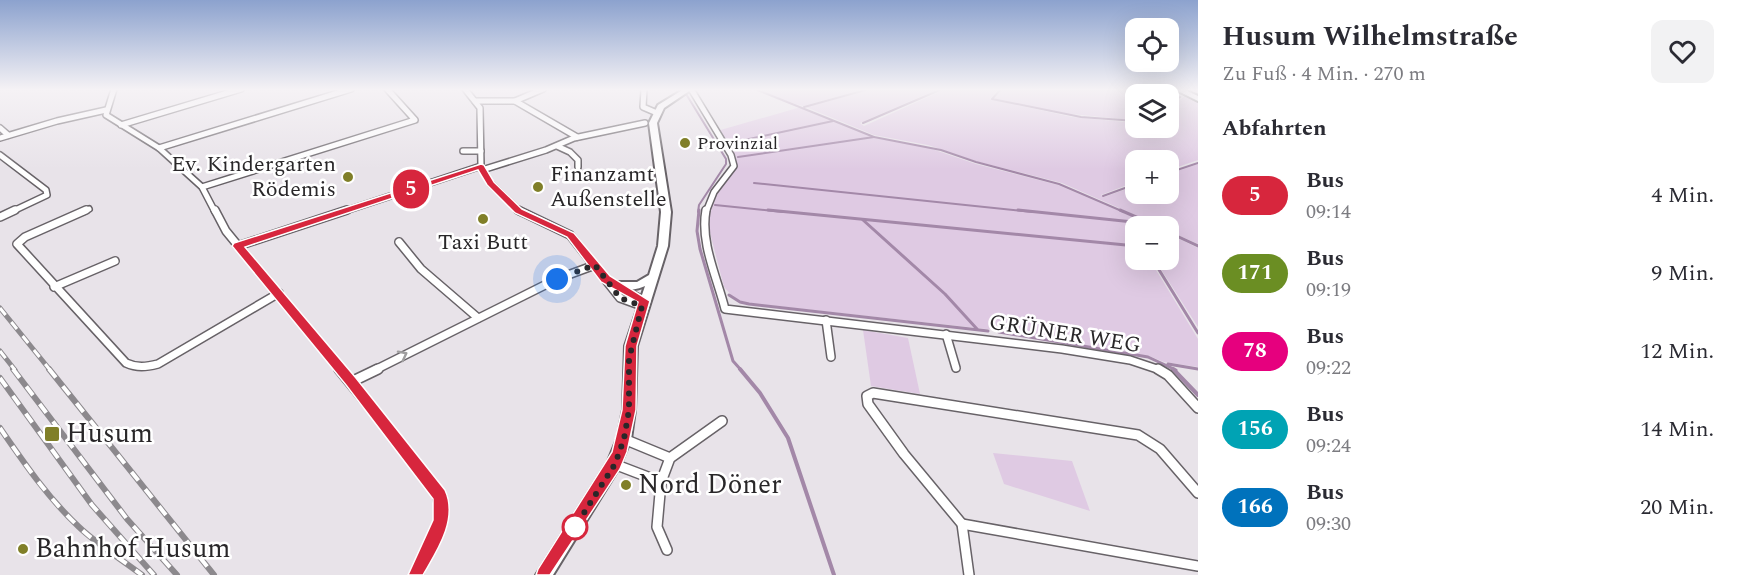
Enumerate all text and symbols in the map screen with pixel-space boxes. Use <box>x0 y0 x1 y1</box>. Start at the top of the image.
text: Husum Wilhelmstraße <box>1222 15 1518 58</box>
map controls <box>1125 18 1179 270</box>
button: locate <box>1125 18 1179 72</box>
button: heart <box>1651 20 1714 83</box>
text: Zu Fuß · 4 Min. · 270 m <box>1222 59 1426 89</box>
button: layers <box>1125 84 1179 138</box>
text: Abfahrten <box>1222 112 1327 145</box>
place label: Provinzial <box>697 130 778 157</box>
marker: Provinzial <box>678 136 692 150</box>
place label: Ev. Kindergarten Rödemis <box>171 148 336 206</box>
button: + <box>1125 150 1179 204</box>
place label: Finanzamt Außenstelle <box>550 158 667 216</box>
text: Bus <box>1306 164 1344 197</box>
marker: Ev. Kindergarten Rödemis <box>341 170 355 184</box>
line badge: 5 <box>392 170 430 208</box>
text: 5 <box>405 173 417 205</box>
text: 5 <box>1249 179 1261 211</box>
text: 4 Min. <box>1651 179 1714 212</box>
marker: Finanzamt Außenstelle <box>531 180 545 194</box>
text: 09:14 <box>1306 197 1351 227</box>
marker: Taxi Butt <box>476 212 490 226</box>
button: − <box>1125 216 1179 270</box>
place label: Taxi Butt <box>438 226 528 259</box>
text: Bus <box>1306 242 1344 275</box>
text: 171 <box>1237 257 1273 289</box>
text: 9 Min. <box>1651 257 1714 290</box>
your location <box>542 264 572 294</box>
text: 09:19 <box>1306 275 1351 305</box>
street label: GRÜNER WEG <box>987 306 1143 362</box>
text: Bus <box>1306 320 1344 353</box>
text: 78 <box>1243 335 1267 367</box>
text: 12 Min. <box>1640 335 1714 368</box>
one-way arrow <box>397 351 408 363</box>
text: 09:22 <box>1306 353 1351 383</box>
text: Bus <box>1306 398 1344 431</box>
place label: Husum <box>66 413 153 455</box>
text: 156 <box>1237 413 1273 445</box>
text: 14 Min. <box>1640 413 1714 446</box>
marker: Husum <box>43 425 61 443</box>
text: 09:24 <box>1306 431 1351 461</box>
place label: Nord Döner <box>638 464 782 506</box>
text: Bus <box>1306 476 1344 509</box>
marker: Nord Döner <box>619 478 633 492</box>
text: 166 <box>1237 491 1273 523</box>
text: 20 Min. <box>1640 491 1714 524</box>
text: 09:30 <box>1306 509 1351 539</box>
unlabelled marker <box>562 514 588 540</box>
place label: Bahnhof Husum <box>35 528 231 570</box>
marker: Bahnhof Husum <box>16 542 30 556</box>

